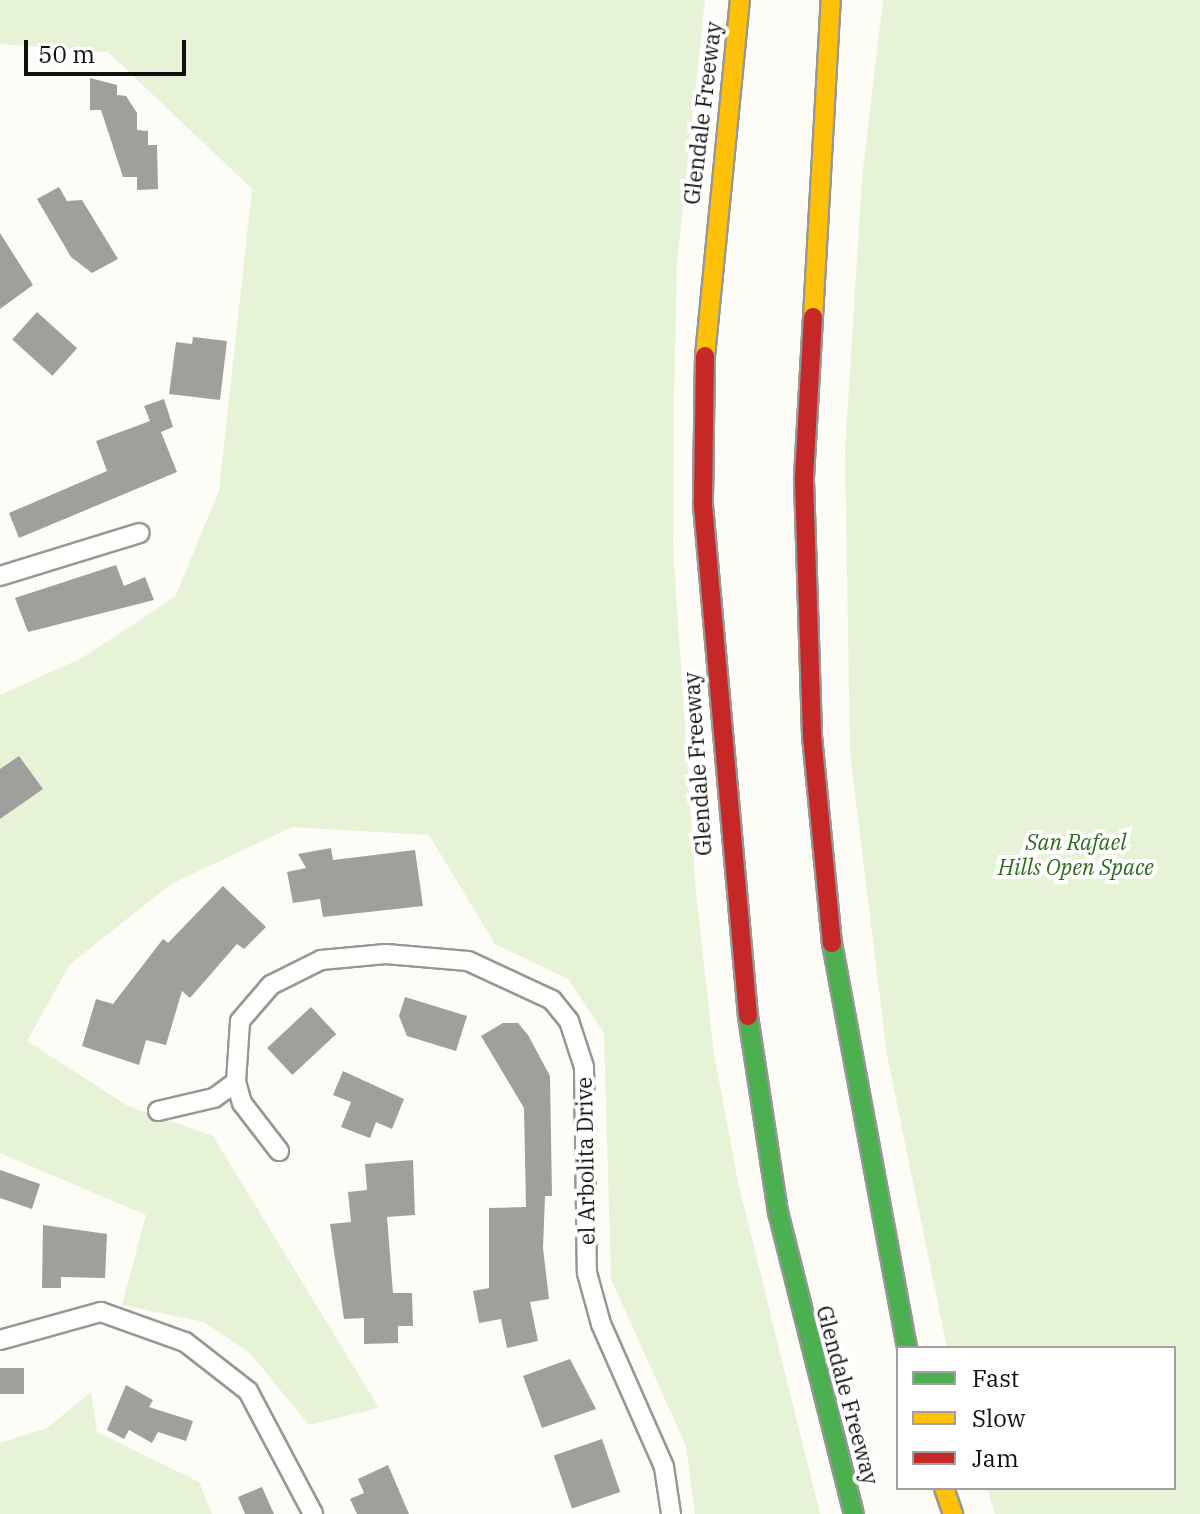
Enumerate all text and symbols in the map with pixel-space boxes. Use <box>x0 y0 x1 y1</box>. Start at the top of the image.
street label: Glendale Freeway <box>678 20 726 206</box>
scale bar <box>28 24 190 74</box>
text: 50 m <box>38 38 95 70</box>
street label: Glendale Freeway <box>677 671 717 857</box>
park label: San Rafael Hills Open Space <box>998 828 1154 880</box>
street label: el Arbolita Drive <box>570 1077 600 1245</box>
street label: Glendale Freeway <box>811 1303 885 1487</box>
legend <box>896 1346 1176 1490</box>
text: Fast <box>972 1362 1019 1394</box>
text: Slow <box>972 1402 1025 1434</box>
text: Jam <box>972 1442 1019 1474</box>

